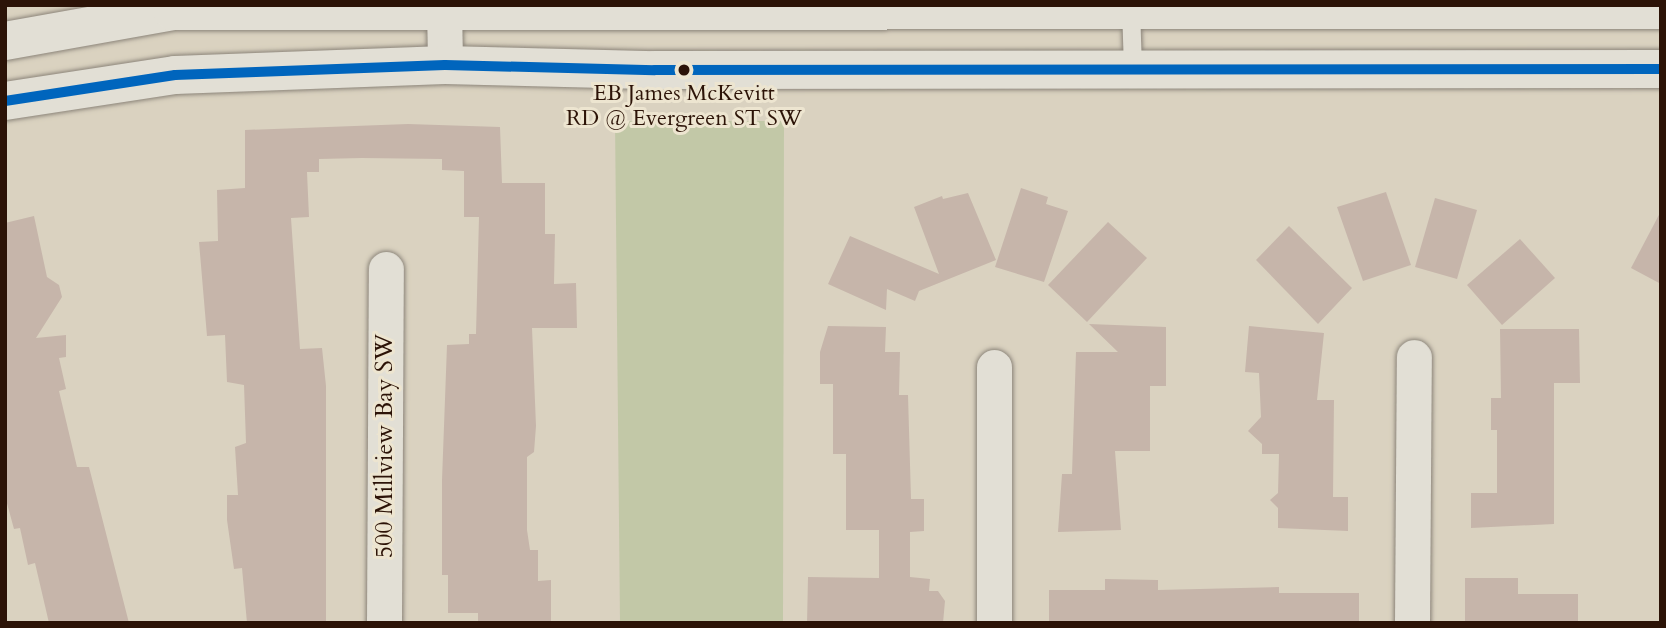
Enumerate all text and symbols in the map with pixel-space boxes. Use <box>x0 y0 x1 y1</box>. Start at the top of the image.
marker: EB James McKevitt RD @ Evergreen ST SW <box>677 63 691 77</box>
place label: EB James McKevitt RD @ Evergreen ST SW <box>566 80 802 132</box>
street label: 500 Millview Bay SW <box>371 334 399 558</box>

